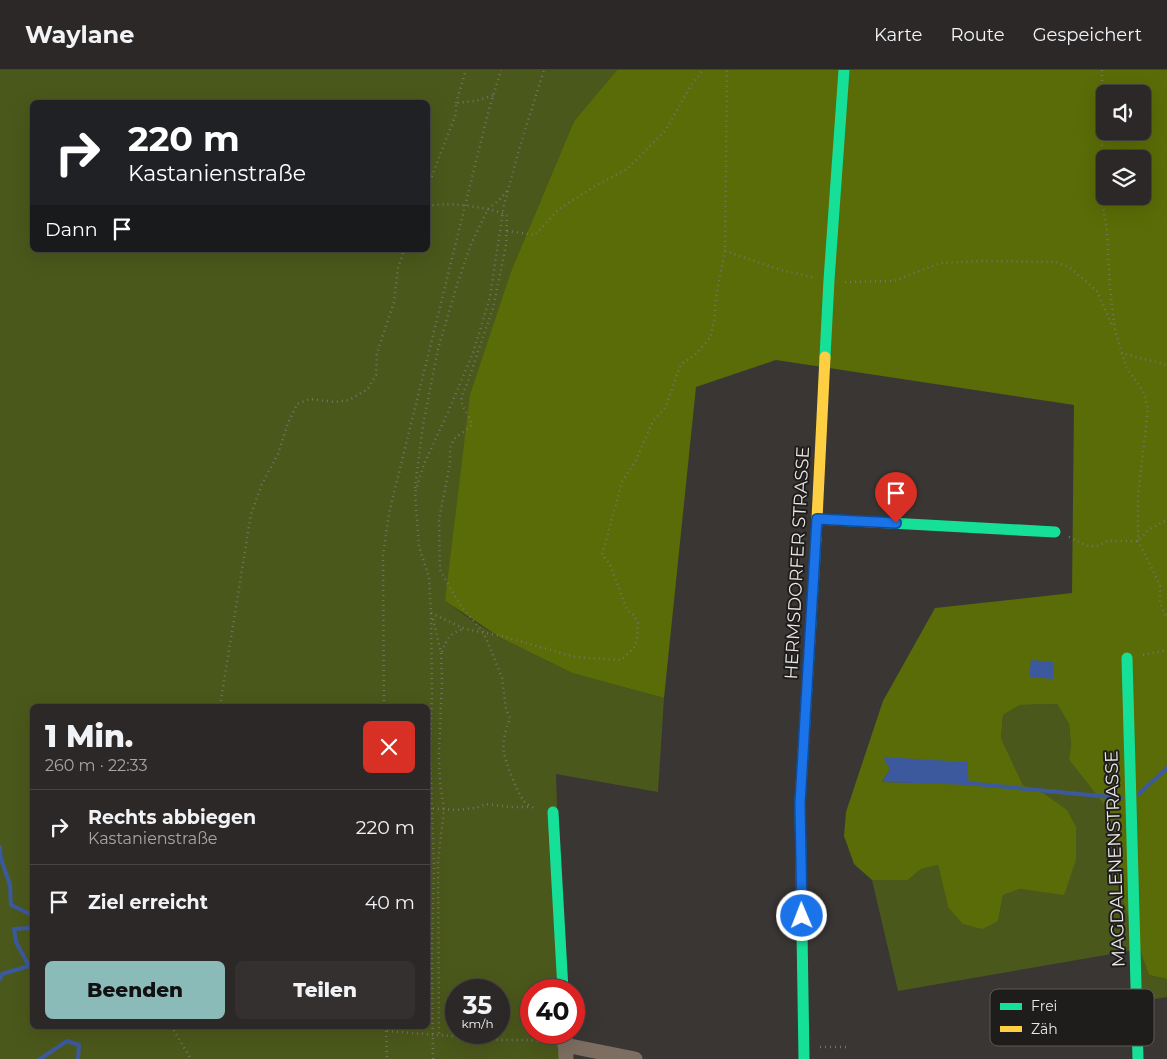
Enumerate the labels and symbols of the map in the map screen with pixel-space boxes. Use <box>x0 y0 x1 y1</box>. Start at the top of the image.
street label: HERMSDORFER STRASSE <box>780 446 814 680</box>
pin <box>875 472 917 523</box>
street label: MAGDALENENSTRASSE <box>1100 750 1130 968</box>
position arrow <box>775 889 827 941</box>
speed limit sign: 40 <box>520 979 585 1044</box>
legend <box>990 989 1154 1046</box>
text: Frei <box>1031 997 1057 1015</box>
text: Zäh <box>1031 1020 1058 1038</box>

